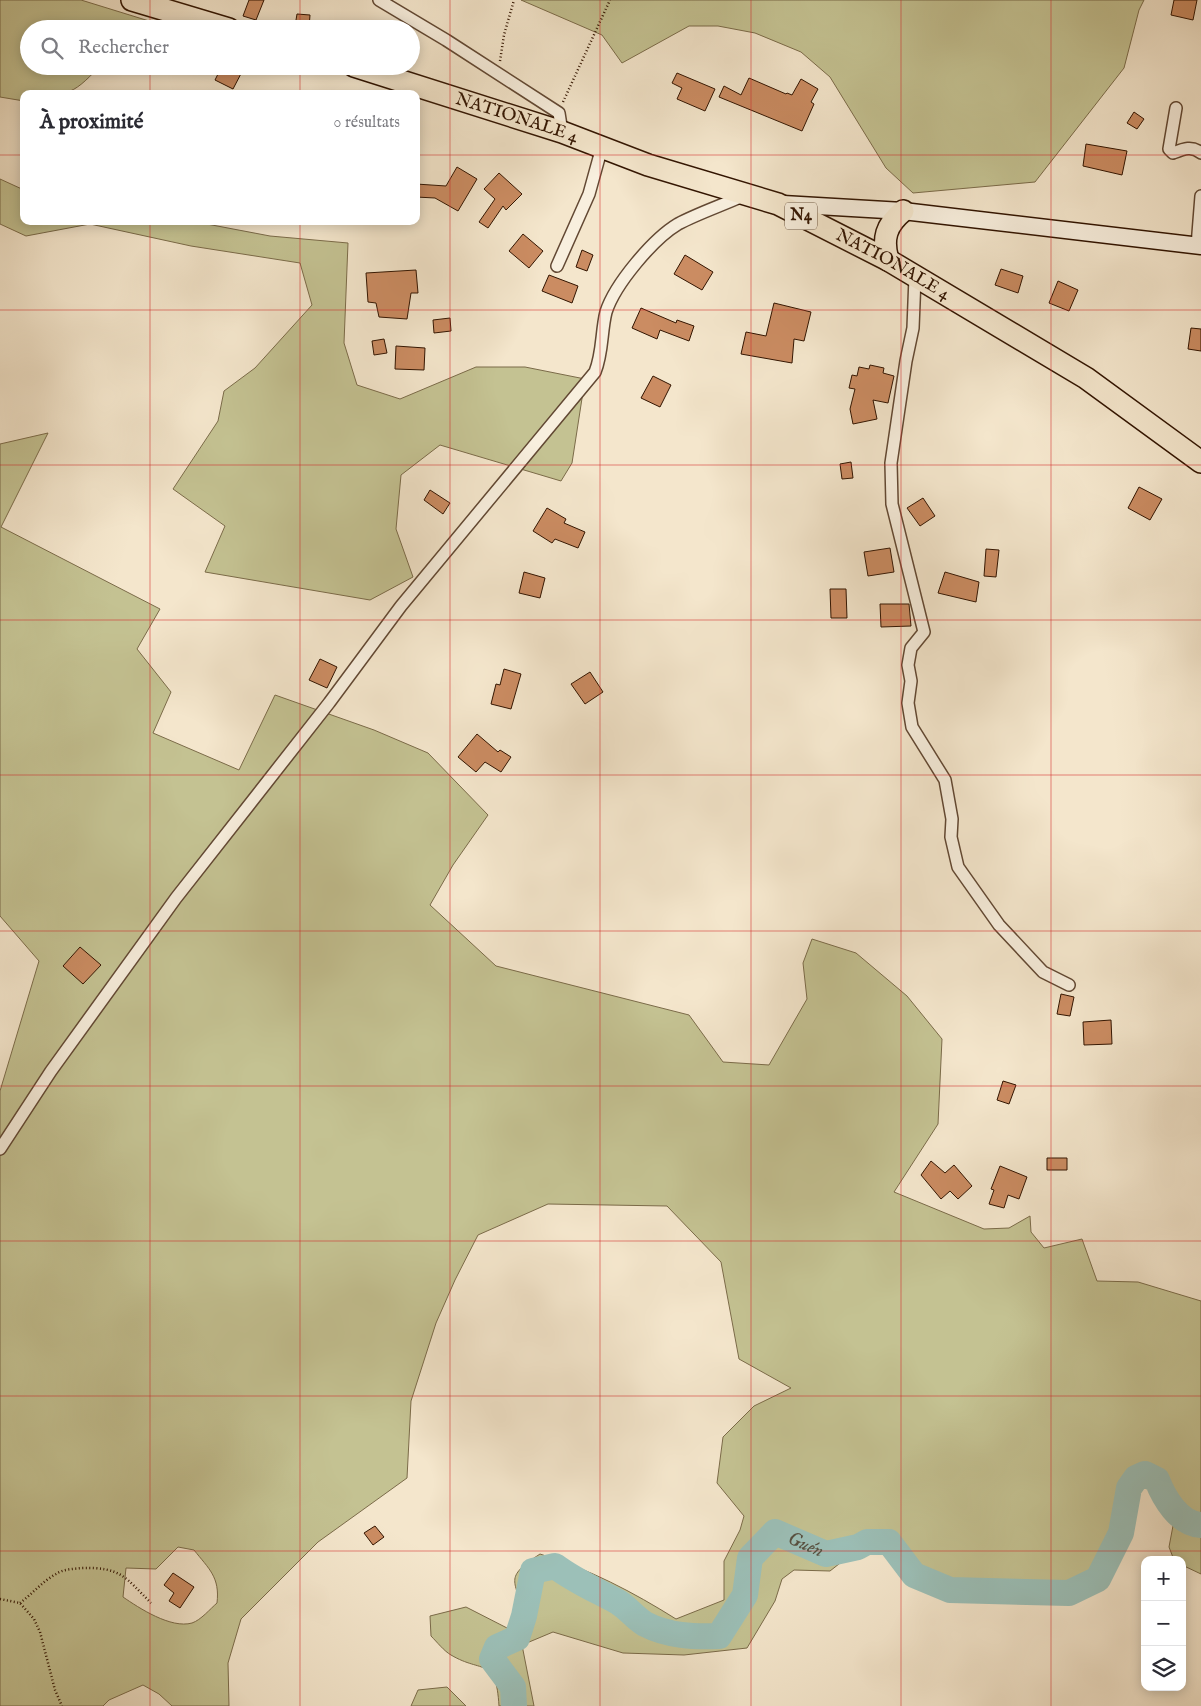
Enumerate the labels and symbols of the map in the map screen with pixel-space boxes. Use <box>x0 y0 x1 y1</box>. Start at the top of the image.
street label: NATIONALE 4 <box>453 87 582 149</box>
road number: N4 <box>785 202 817 230</box>
street label: NATIONALE 4 <box>832 224 954 306</box>
water label: Guén <box>784 1527 827 1564</box>

